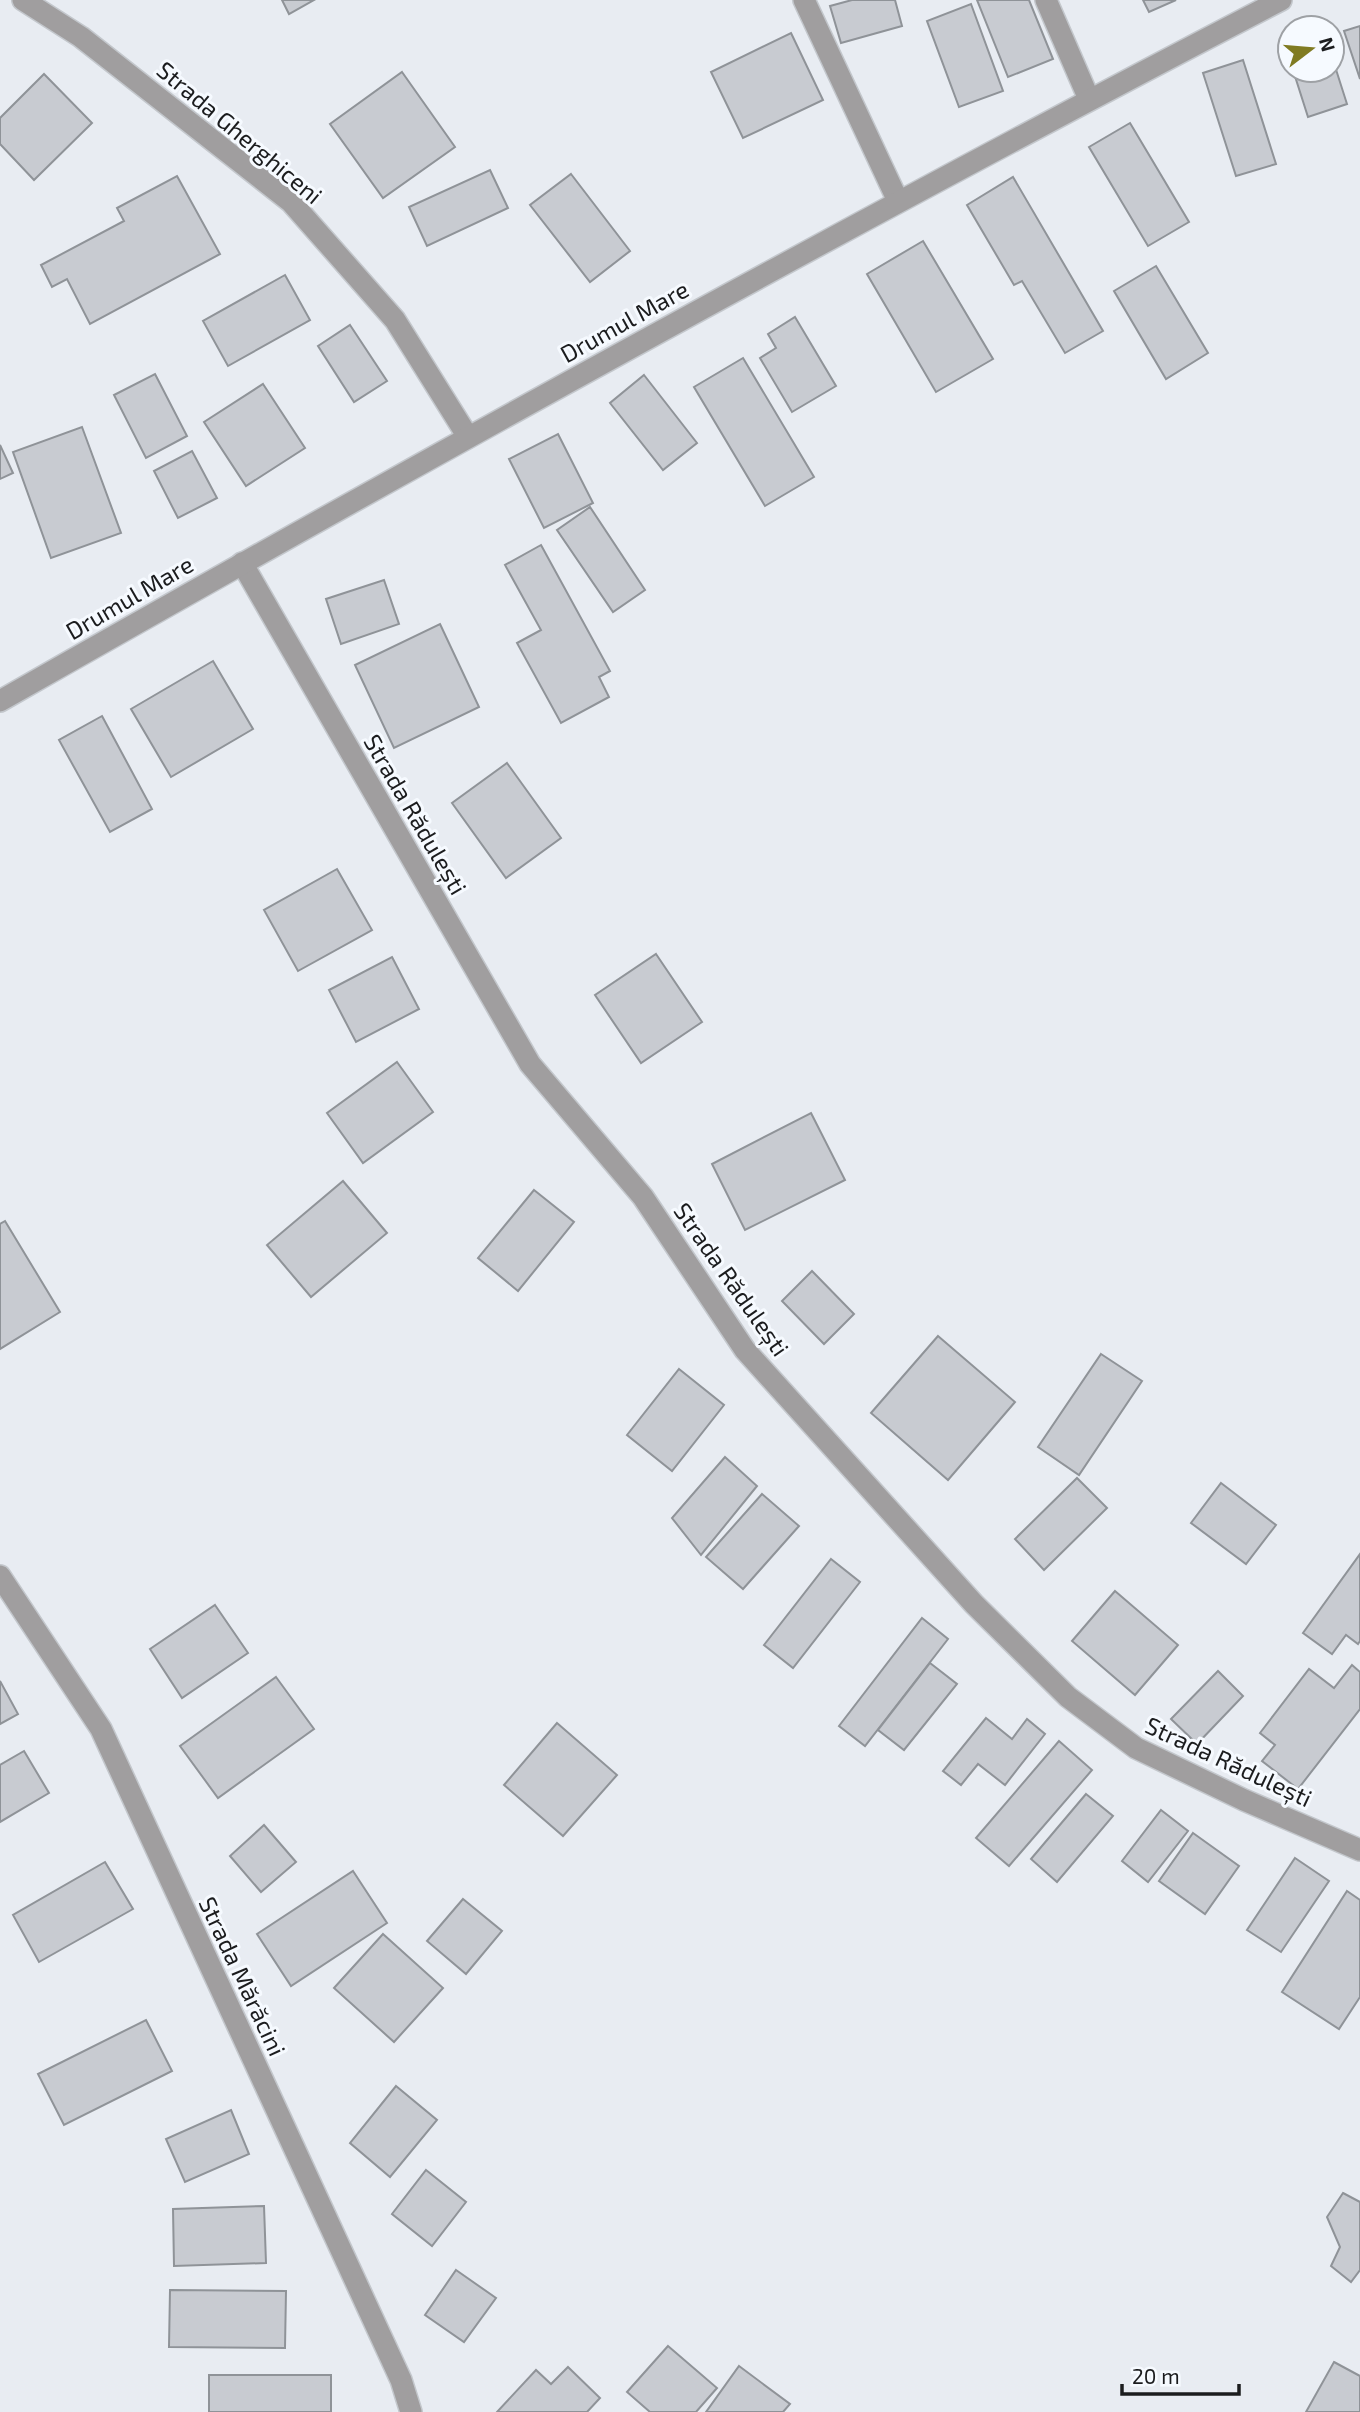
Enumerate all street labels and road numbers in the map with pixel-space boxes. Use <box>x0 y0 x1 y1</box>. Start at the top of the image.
street label: Strada Gherghiceni <box>152 54 328 210</box>
street label: Drumul Mare <box>555 274 693 368</box>
street label: Drumul Mare <box>60 549 198 645</box>
street label: Strada Rădulești <box>357 729 474 900</box>
street label: Strada Rădulești <box>667 1197 796 1362</box>
street label: Strada Rădulești <box>1140 1710 1317 1814</box>
street label: Strada Mărăcini <box>193 1892 293 2060</box>

